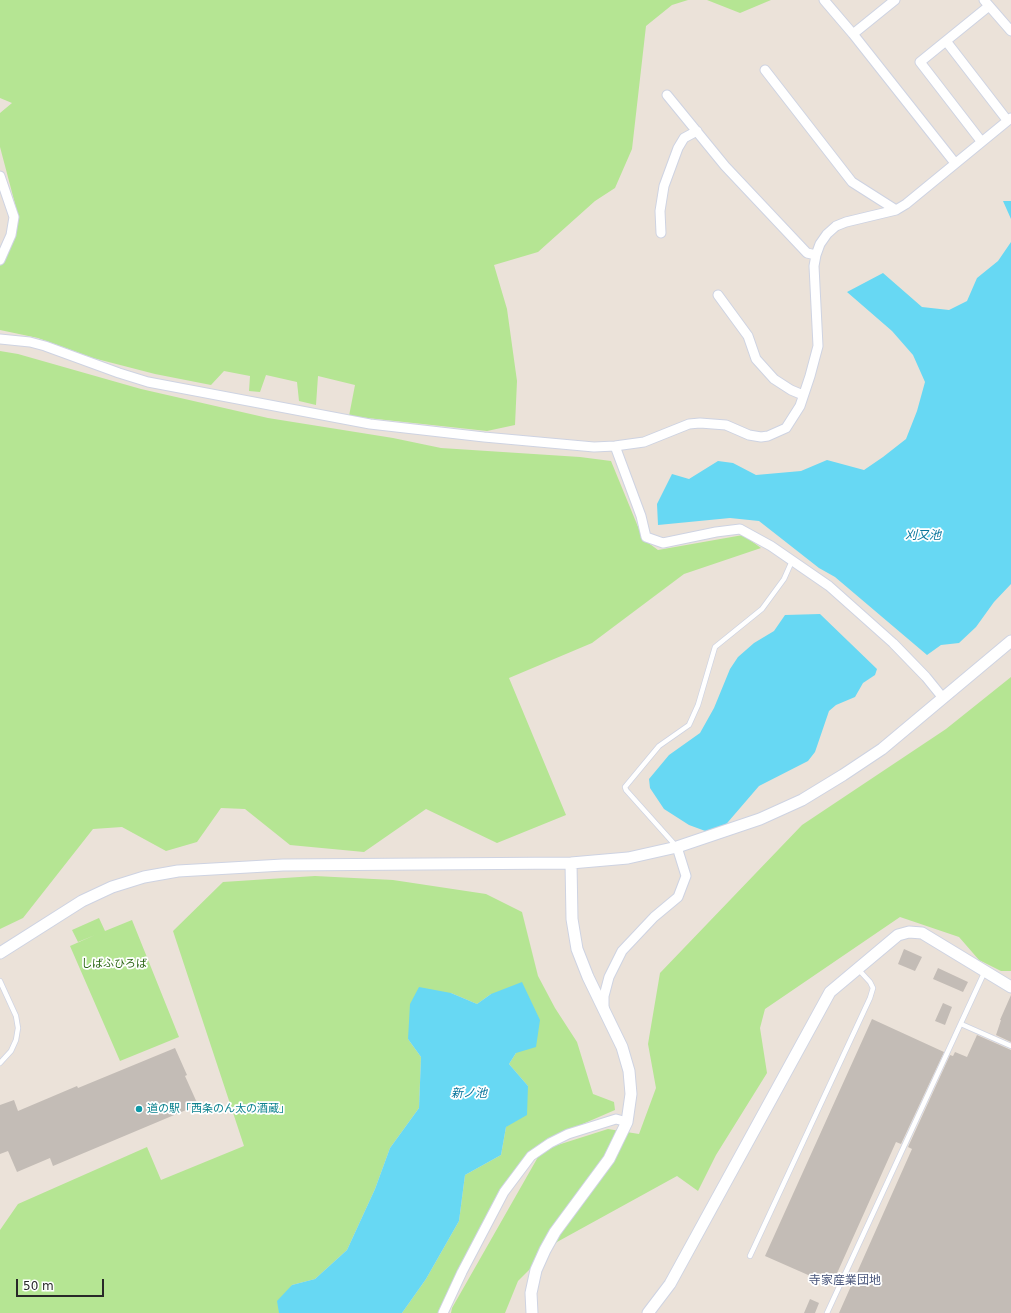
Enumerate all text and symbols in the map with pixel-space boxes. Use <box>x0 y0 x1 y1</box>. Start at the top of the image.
water label: 刈又池 <box>905 529 941 543</box>
park label: しばふひろば <box>81 957 147 971</box>
water label: 新ノ池 <box>451 1087 487 1101</box>
place label: 道の駅「西条のん太の酒蔵」 <box>147 1102 290 1116</box>
marker: 道の駅「西条のん太の酒蔵」 <box>134 1104 144 1114</box>
scale bar <box>18 1271 106 1297</box>
district label: 寺家産業団地 <box>809 1274 881 1288</box>
text: 50 m <box>23 1279 54 1293</box>

